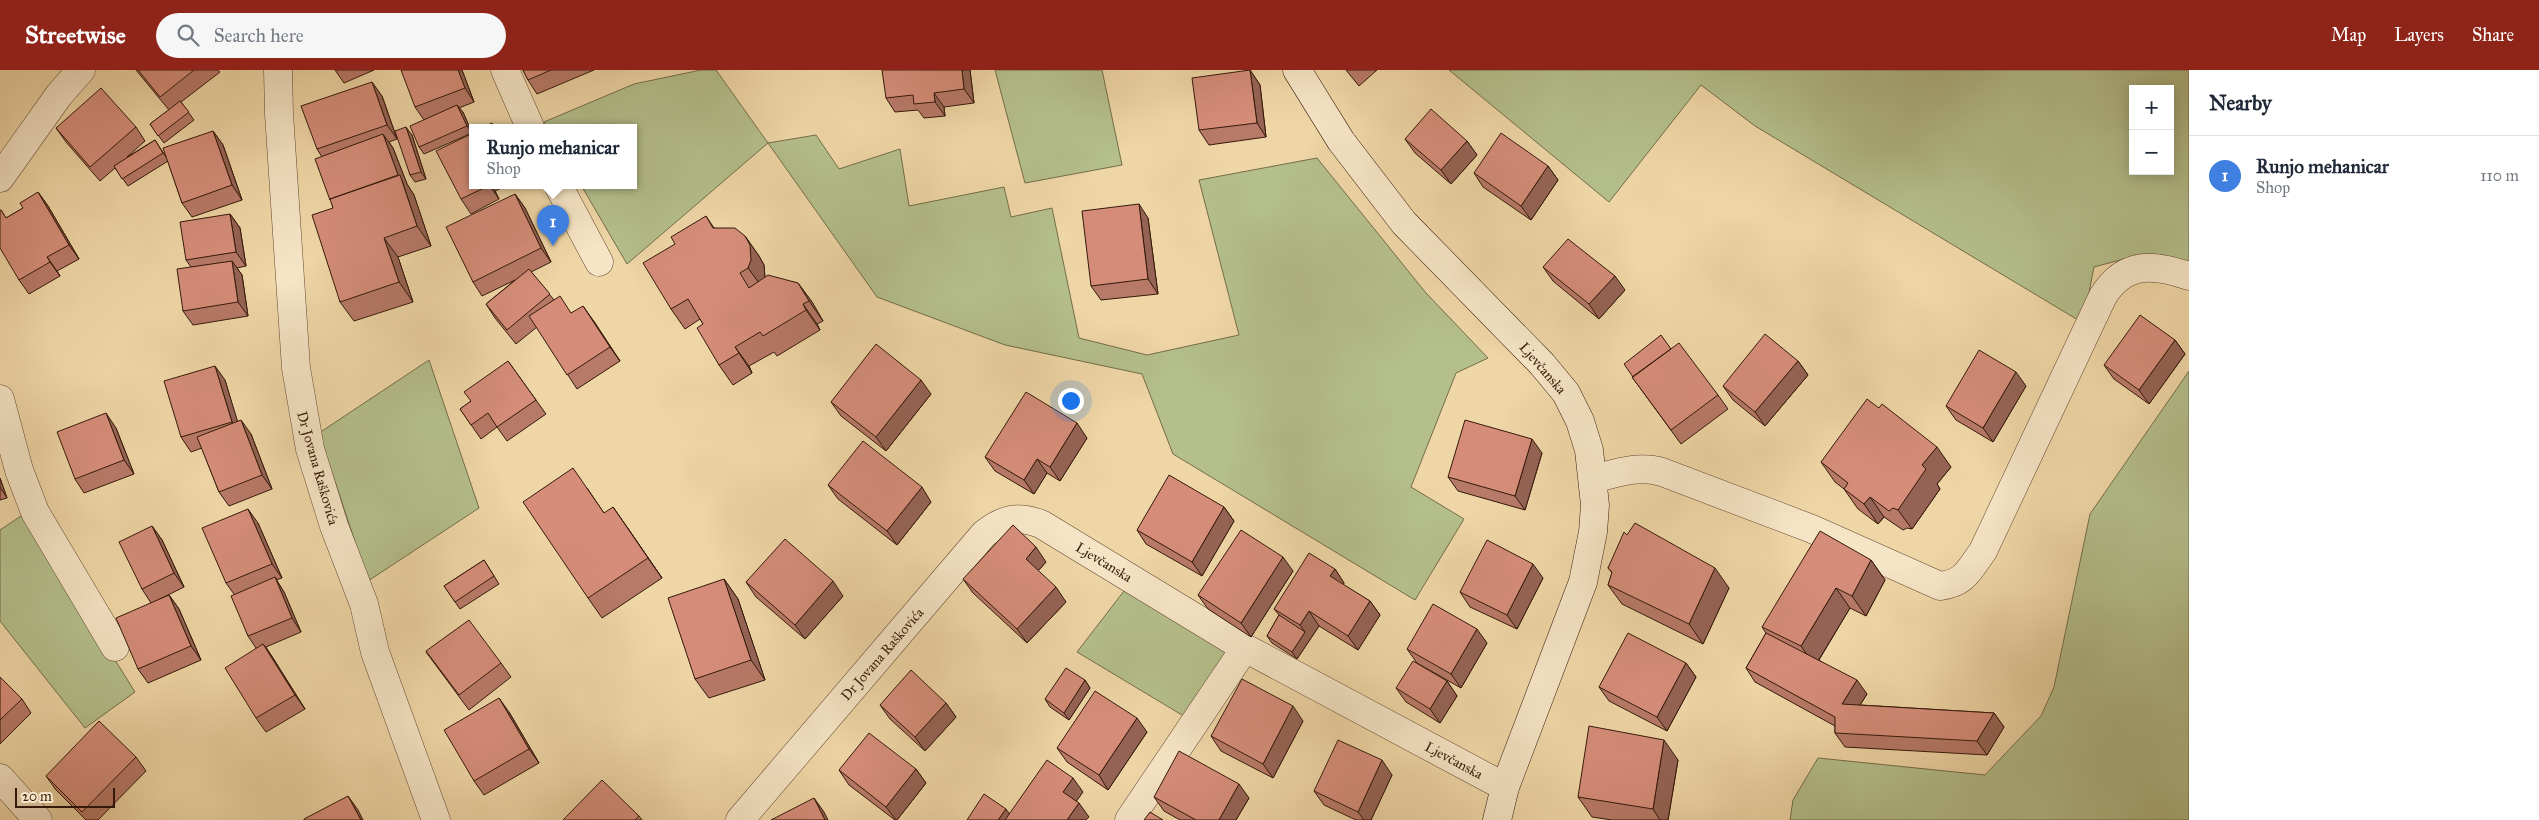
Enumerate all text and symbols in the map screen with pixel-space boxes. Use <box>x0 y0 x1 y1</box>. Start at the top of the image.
search box <box>156 13 506 58</box>
text: Streetwise <box>25 20 126 50</box>
icon: search <box>174 21 202 49</box>
text: Search here <box>214 24 304 47</box>
text: Map <box>2331 24 2366 46</box>
text: Layers <box>2394 24 2444 46</box>
text: Share <box>2472 24 2514 46</box>
map controls <box>2129 85 2174 175</box>
button: + <box>2129 85 2174 130</box>
text: Nearby <box>2209 90 2272 116</box>
popup <box>469 124 637 189</box>
button: − <box>2129 130 2174 175</box>
text: Runjo mehanicar <box>487 136 619 159</box>
text: Runjo mehanicar <box>2256 155 2389 178</box>
text: Shop <box>487 159 521 178</box>
text: 1 <box>2222 166 2228 185</box>
text: 110 m <box>2480 166 2519 185</box>
text: Shop <box>2256 178 2290 197</box>
pin: 1 <box>537 205 569 246</box>
street label: Ljevčanska <box>1516 339 1570 398</box>
your location <box>1058 388 1084 414</box>
street label: Dr Jovana Raškovića <box>292 409 342 527</box>
street label: Ljevčanska <box>1072 539 1135 586</box>
street label: Dr Jovana Raškovića <box>837 604 928 705</box>
street label: Ljevčanska <box>1422 738 1486 783</box>
scale bar <box>15 785 115 808</box>
text: 20 m <box>22 788 52 805</box>

